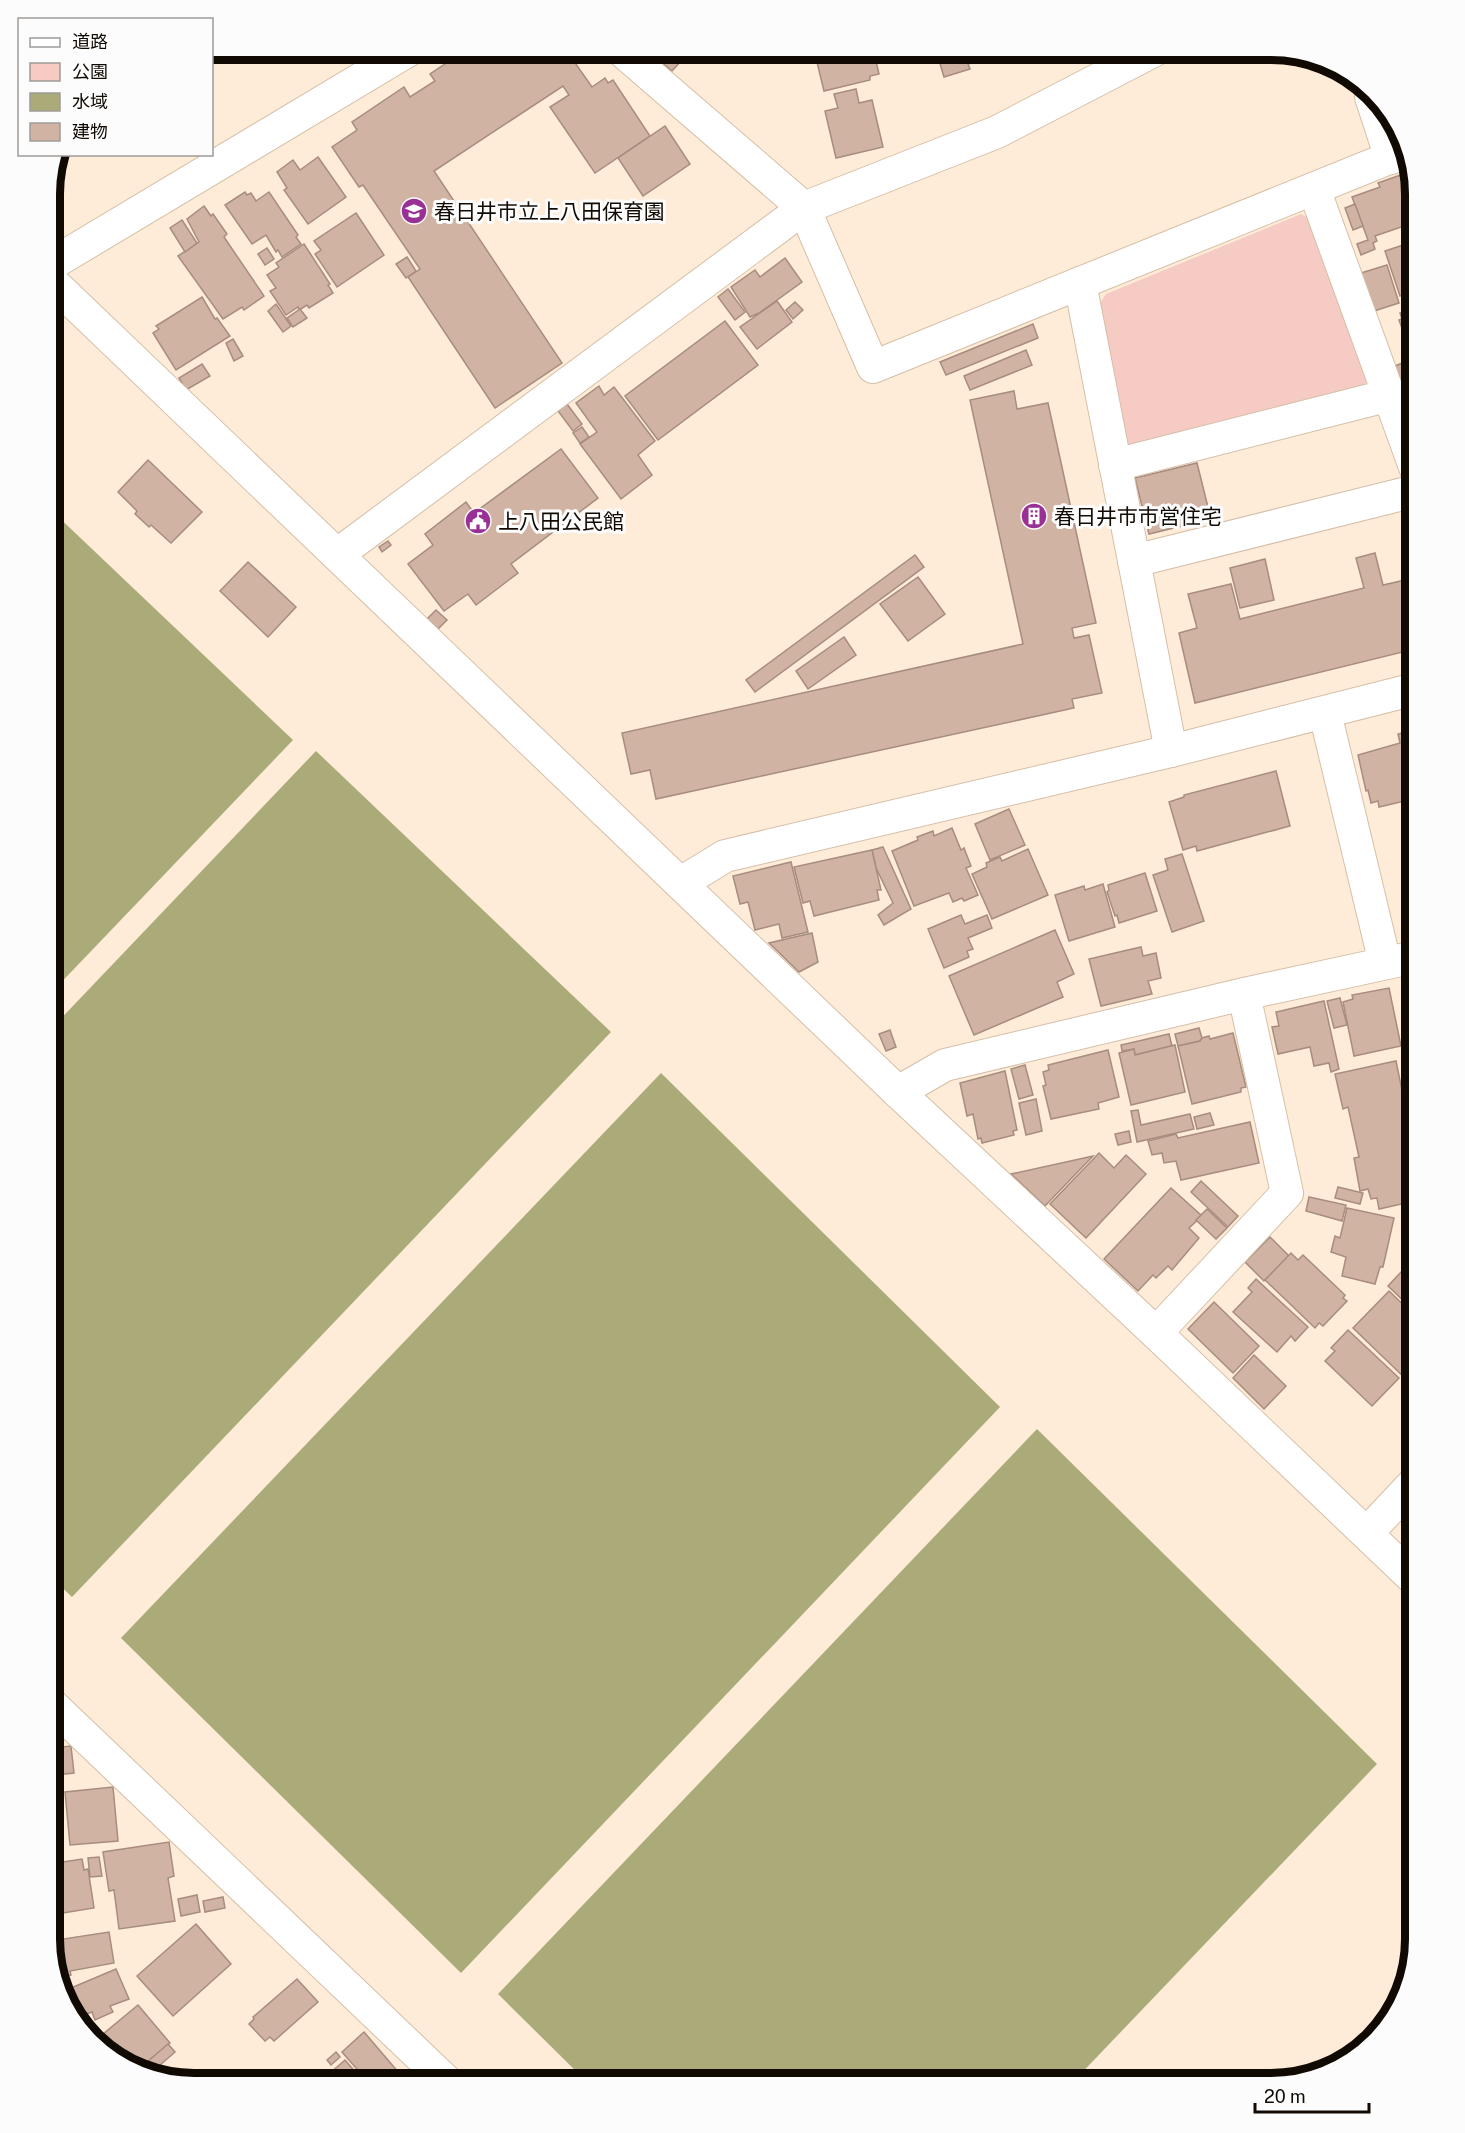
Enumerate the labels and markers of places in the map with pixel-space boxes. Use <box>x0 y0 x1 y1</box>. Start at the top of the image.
school or university icon: 春日井市立上八田保育園 <box>399 196 429 226</box>
place label: 春日井市立上八田保育園 <box>434 199 665 224</box>
building icon: 春日井市市営住宅 <box>1019 501 1049 531</box>
place label: 春日井市市営住宅 <box>1054 504 1222 529</box>
public building icon: 上八田公民館 <box>463 506 493 536</box>
place label: 上八田公民館 <box>498 509 624 534</box>

